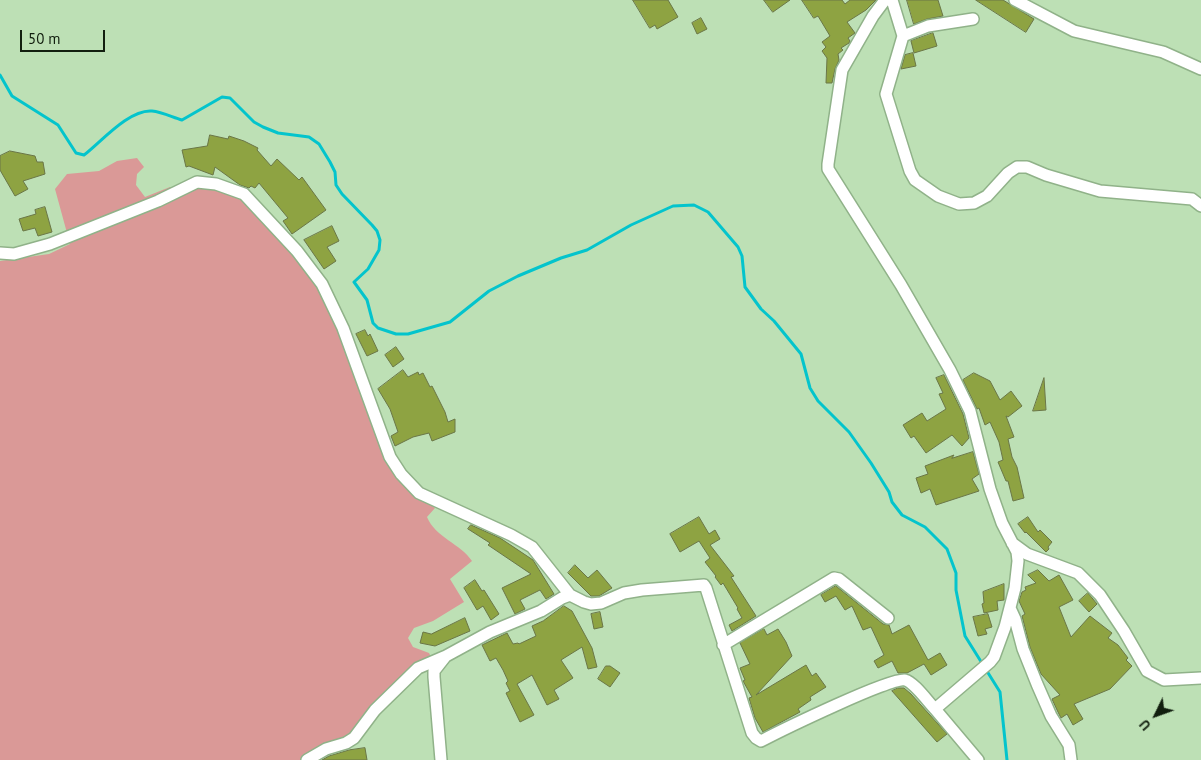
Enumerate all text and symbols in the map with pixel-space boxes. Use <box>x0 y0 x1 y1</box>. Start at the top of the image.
scale bar <box>22 20 108 52</box>
text: 50 m <box>28 29 61 48</box>
north arrow <box>1131 690 1181 740</box>
text: U <box>1135 716 1154 734</box>

